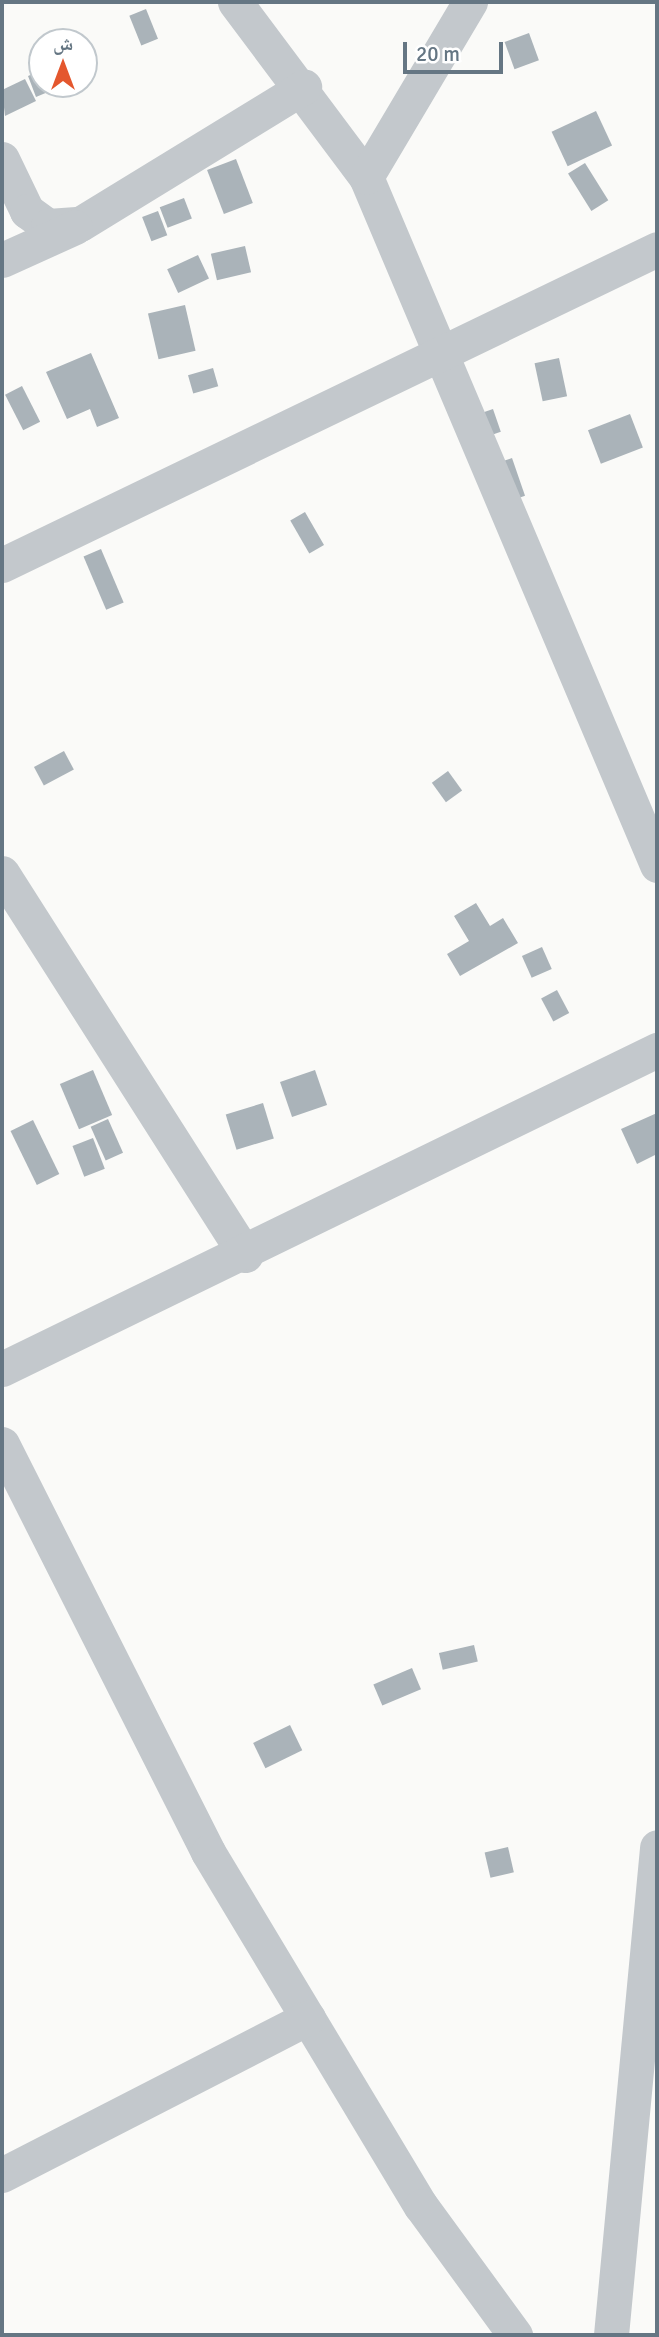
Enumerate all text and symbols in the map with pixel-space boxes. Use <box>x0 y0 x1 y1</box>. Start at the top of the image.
north arrow <box>28 28 98 98</box>
scale bar <box>407 28 507 72</box>
text: ش <box>53 32 73 56</box>
text: 20 m <box>416 41 460 67</box>

